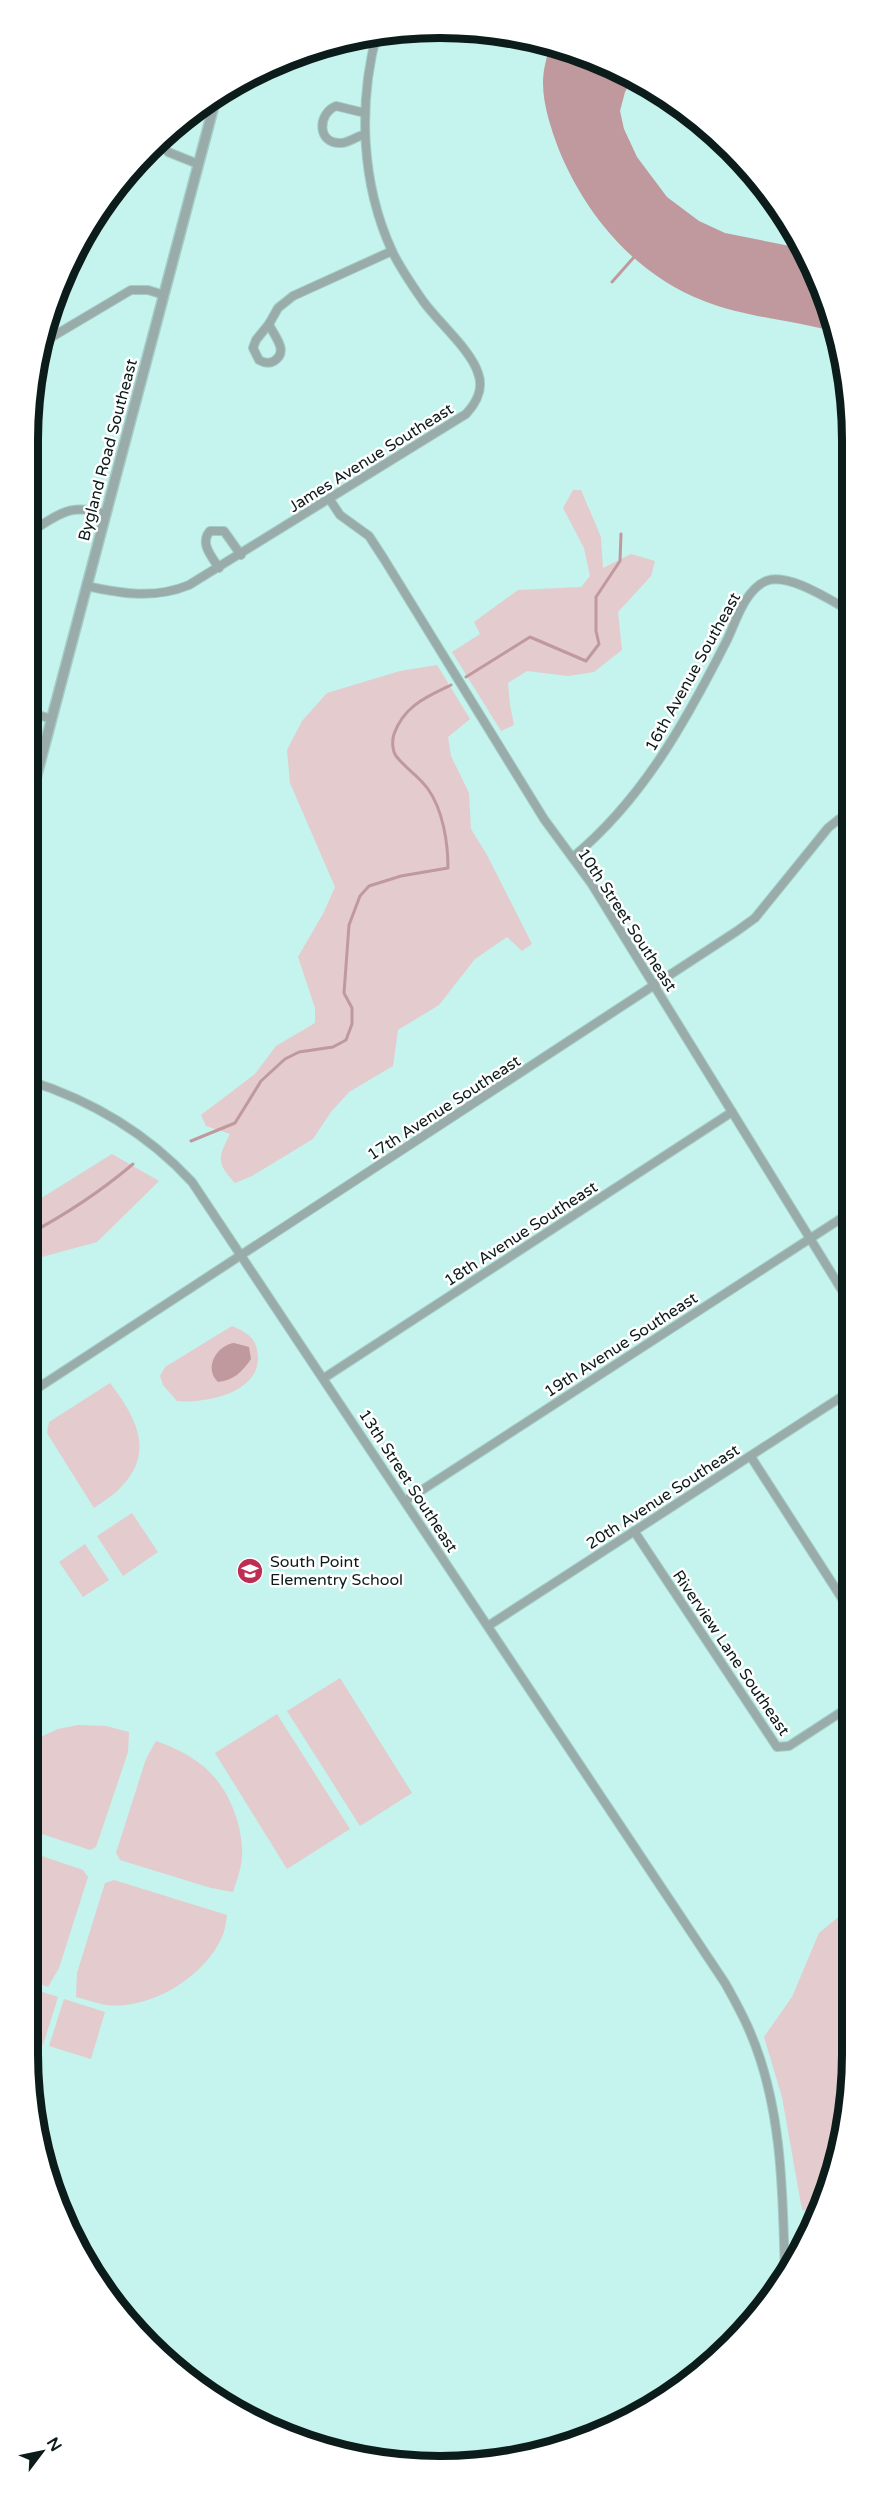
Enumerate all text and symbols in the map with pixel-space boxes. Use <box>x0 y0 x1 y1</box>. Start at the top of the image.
street label: Bygland Road Southeast <box>74 357 142 543</box>
street label: James Avenue Southeast <box>285 399 457 517</box>
street label: 16th Avenue Southeast <box>641 589 745 755</box>
street label: 10th Street Southeast <box>573 845 681 995</box>
street label: 17th Avenue Southeast <box>364 1051 524 1165</box>
street label: 18th Avenue Southeast <box>441 1177 601 1291</box>
street label: 19th Avenue Southeast <box>541 1288 701 1402</box>
street label: 13th Street Southeast <box>354 1406 462 1556</box>
street label: 20th Avenue Southeast <box>583 1440 743 1554</box>
place label: South Point Elementry School <box>270 1552 403 1590</box>
school or university icon: South Point Elementry School <box>235 1556 265 1586</box>
street label: Riverview Lane Southeast <box>668 1566 794 1740</box>
north arrow <box>12 2422 72 2482</box>
text: N <box>42 2434 66 2455</box>

